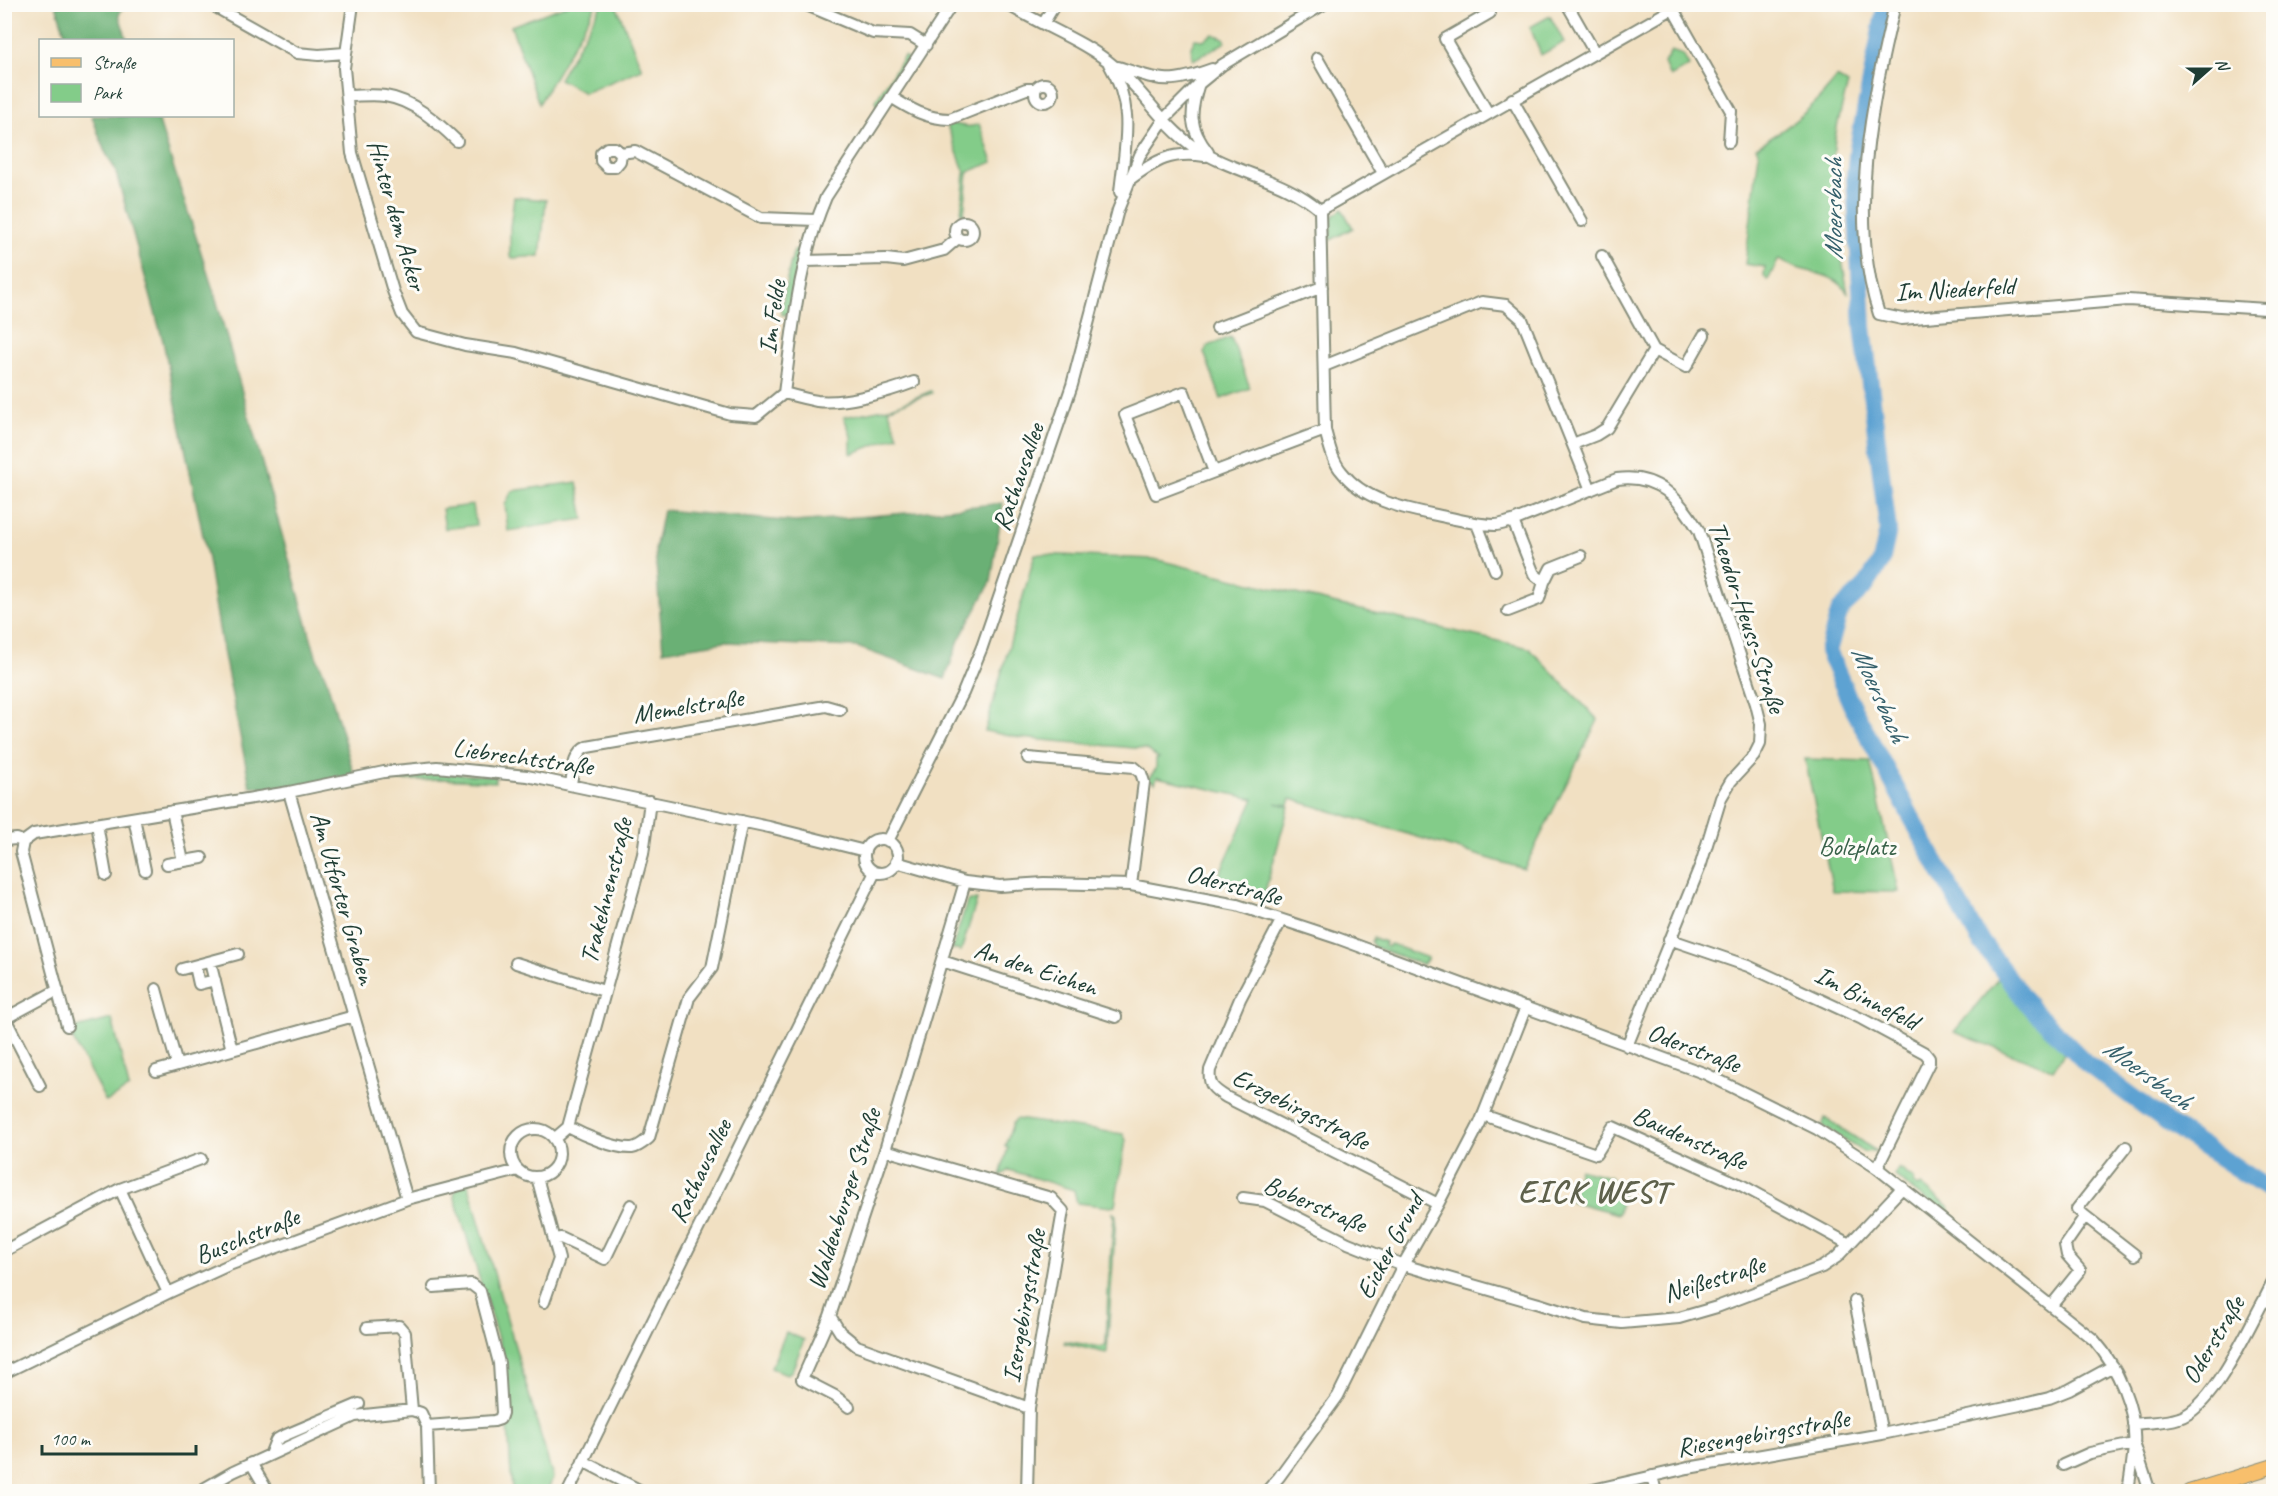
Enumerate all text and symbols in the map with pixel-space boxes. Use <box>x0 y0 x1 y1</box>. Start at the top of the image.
legend <box>39 39 234 117</box>
north arrow <box>2179 39 2239 99</box>
text: Straße <box>93 52 137 74</box>
text: N <box>2211 56 2234 75</box>
text: Park <box>93 82 123 104</box>
street label: Hinter dem Acker <box>360 136 435 296</box>
water label: Moersbach <box>1816 157 1850 260</box>
street label: Im Niederfeld <box>1895 269 2019 309</box>
street label: Im Felde <box>750 276 794 356</box>
street label: Rathausallee <box>984 417 1052 535</box>
street label: Theodor-Heuss-Straße <box>1700 517 1794 719</box>
water label: Moersbach <box>1844 641 1917 749</box>
street label: Memelstraße <box>631 681 748 731</box>
street label: Liebrechtstraße <box>451 731 598 784</box>
street label: Am Utforter Graben <box>303 808 384 989</box>
street label: Trakehnenstraße <box>572 812 641 967</box>
park label: Bolzplatz <box>1819 830 1897 863</box>
street label: Oderstraße <box>1183 857 1288 914</box>
street label: An den Eichen <box>970 933 1103 1004</box>
street label: Im Binnefeld <box>1809 958 1928 1040</box>
street label: Oderstraße <box>1643 1015 1748 1082</box>
water label: Moersbach <box>2097 1030 2200 1119</box>
street label: Erzgebirgsstraße <box>1227 1060 1377 1159</box>
street label: Baudenstraße <box>1628 1098 1755 1179</box>
street label: Waldenburger Straße <box>799 1102 890 1294</box>
street label: Rathausallee <box>661 1112 740 1228</box>
street label: Boberstraße <box>1259 1168 1374 1241</box>
district label: EICK WEST <box>1518 1171 1676 1212</box>
street label: Eicker Grund <box>1348 1184 1433 1305</box>
street label: Buschstraße <box>190 1199 307 1272</box>
street label: Isergebirgsstraße <box>994 1224 1054 1385</box>
street label: Neißestraße <box>1659 1247 1771 1310</box>
street label: Oderstraße <box>2174 1288 2253 1390</box>
street label: Riesengebirgsstraße <box>1674 1401 1854 1464</box>
scale bar <box>42 1418 196 1456</box>
text: 100 m <box>51 1428 92 1450</box>

